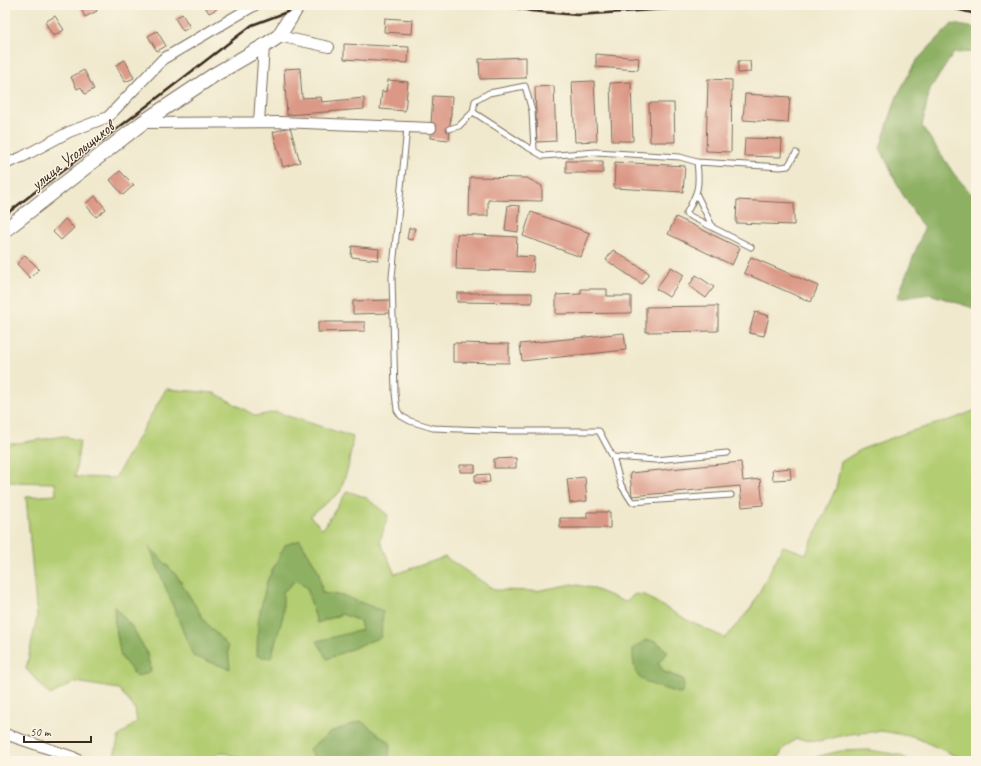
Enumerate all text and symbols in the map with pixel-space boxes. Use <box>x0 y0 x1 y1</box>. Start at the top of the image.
street label: улица Угольщиков <box>26 115 120 195</box>
scale bar <box>24 718 91 744</box>
text: 50 m <box>30 724 52 740</box>

